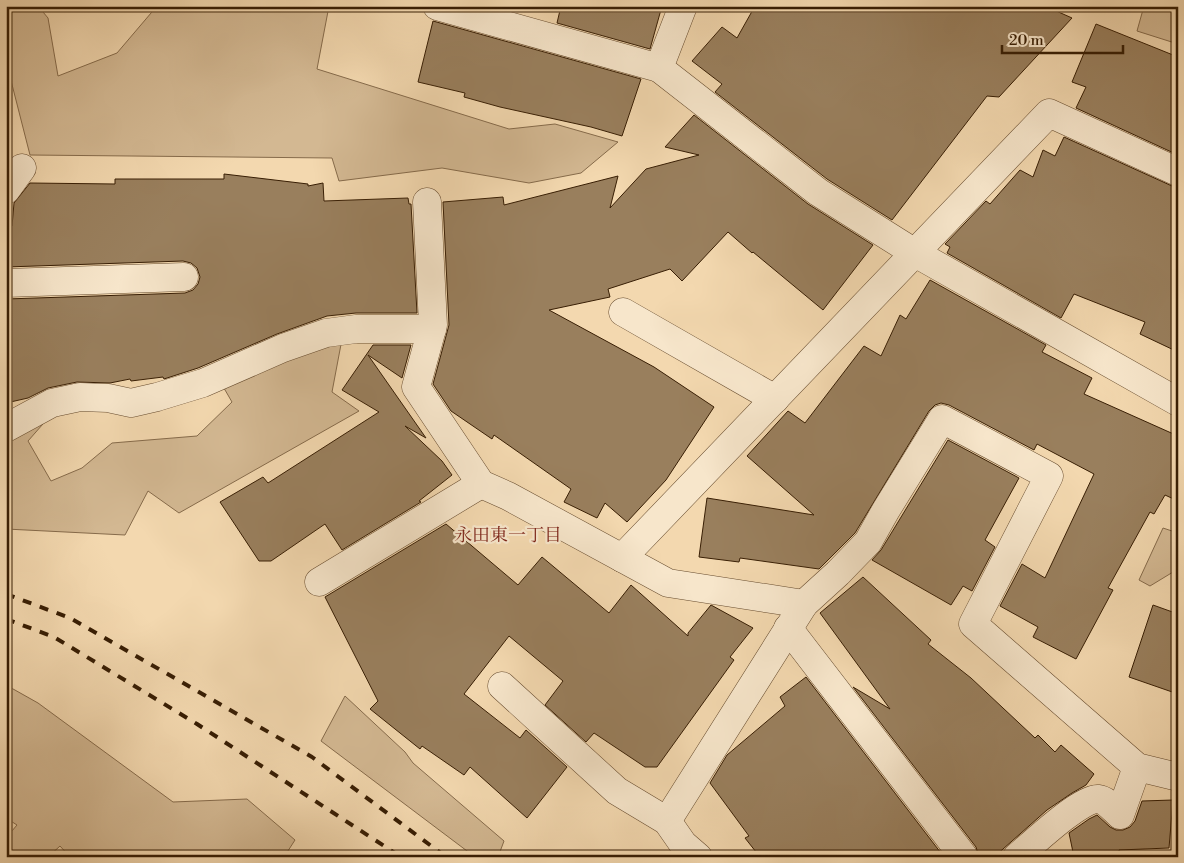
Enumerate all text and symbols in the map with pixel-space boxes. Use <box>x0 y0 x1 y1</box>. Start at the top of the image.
scale bar <box>1002 22 1123 54</box>
text: 20 m <box>1009 31 1044 50</box>
district label: 永田東一丁目 <box>454 524 562 547</box>

